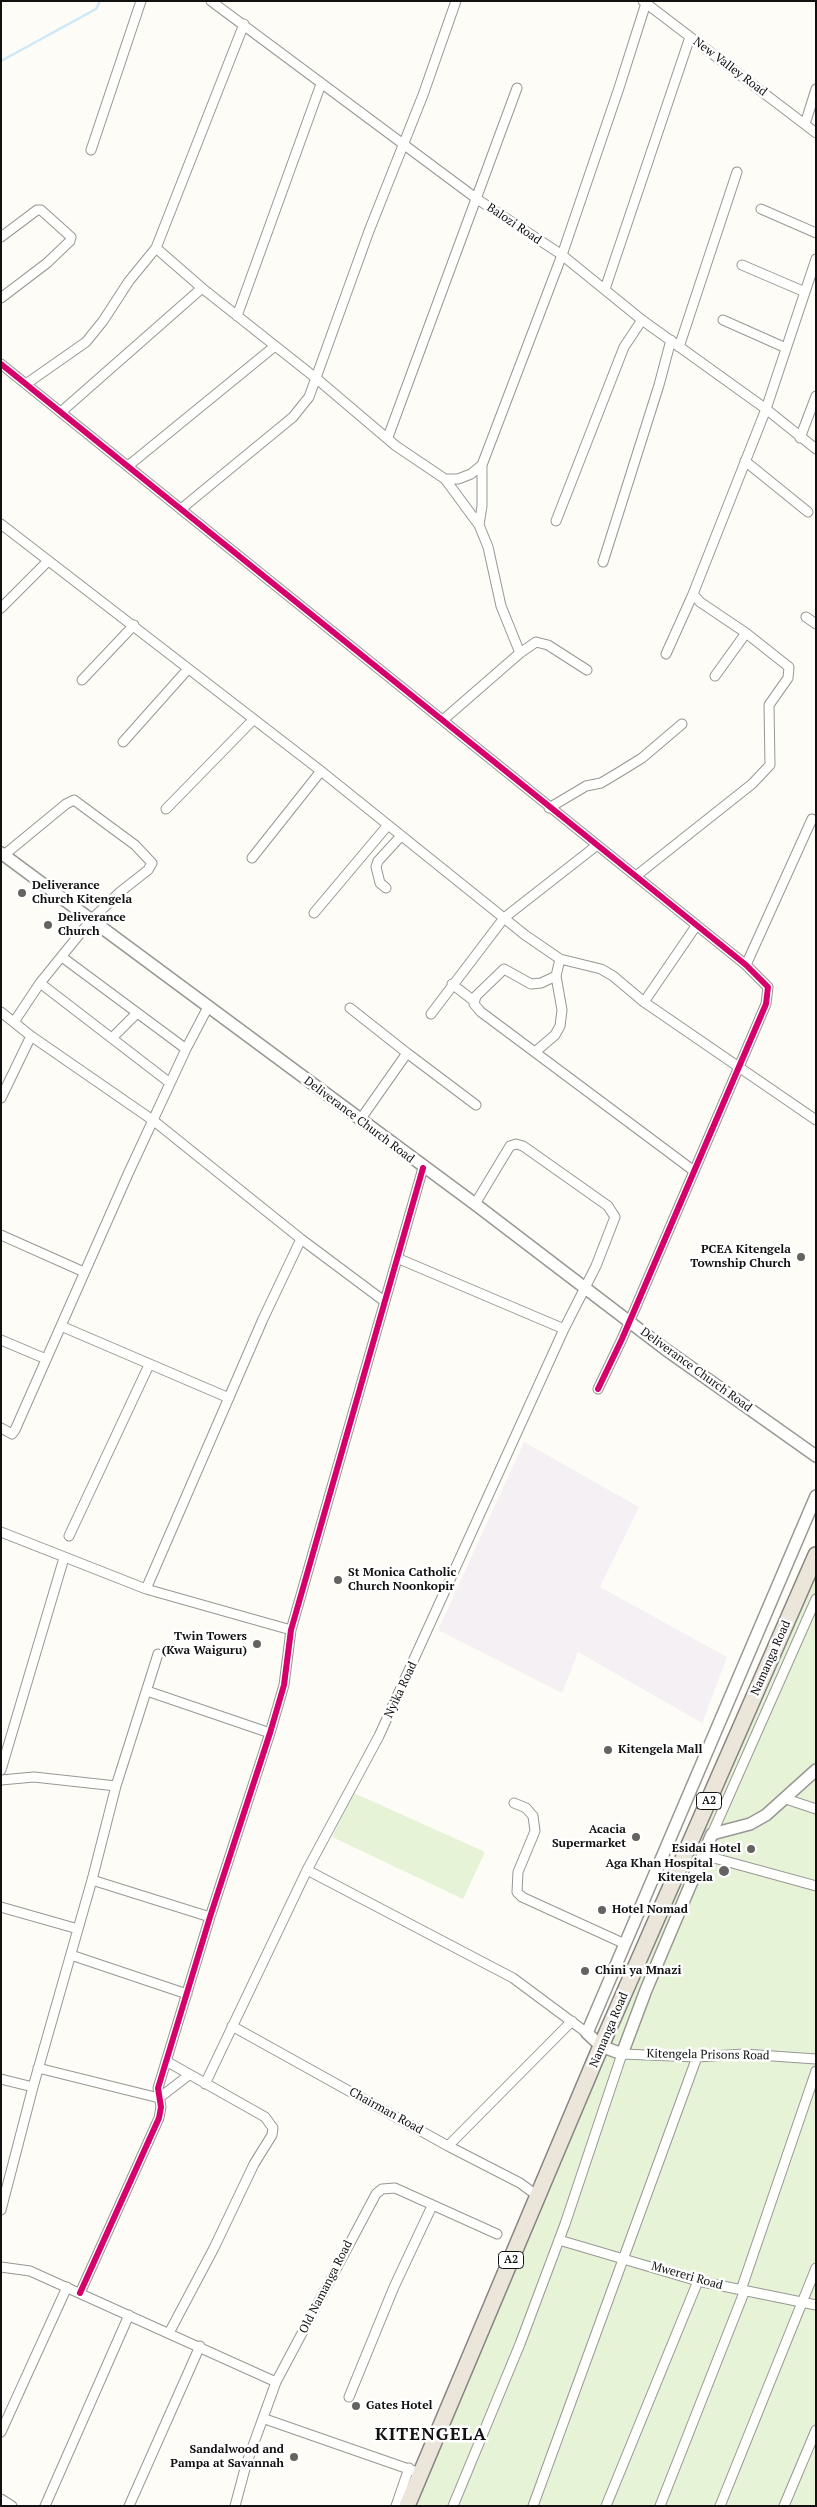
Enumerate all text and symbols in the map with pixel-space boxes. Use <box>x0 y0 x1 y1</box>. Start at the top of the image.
street label: New Valley Road <box>690 35 770 99</box>
street label: Balozi Road <box>484 201 544 247</box>
place label: Deliverance Church Kitengela <box>32 879 132 907</box>
marker: Deliverance Church Kitengela <box>16 887 28 899</box>
place label: Deliverance Church <box>58 911 126 939</box>
marker: Deliverance Church <box>42 919 54 931</box>
street label: Deliverance Church Road <box>301 1074 417 1166</box>
place label: PCEA Kitengela Township Church <box>690 1243 791 1271</box>
marker: PCEA Kitengela Township Church <box>795 1251 807 1263</box>
street label: Deliverance Church Road <box>637 1325 755 1415</box>
place label: St Monica Catholic Church Noonkopir <box>348 1566 456 1594</box>
marker: St Monica Catholic Church Noonkopir <box>332 1574 344 1586</box>
street label: Namanga Road <box>748 1618 794 1698</box>
place label: Twin Towers (Kwa Waiguru) <box>162 1630 247 1658</box>
marker: Twin Towers (Kwa Waiguru) <box>251 1638 263 1650</box>
street label: Nyika Road <box>382 1660 420 1720</box>
place label: Kitengela Mall <box>618 1743 702 1757</box>
marker: Kitengela Mall <box>602 1744 614 1756</box>
road number: A2 <box>696 1792 722 1810</box>
place label: Acacia Supermarket <box>552 1823 626 1851</box>
marker: Acacia Supermarket <box>630 1831 642 1843</box>
place label: Esidai Hotel <box>672 1842 741 1856</box>
marker: Esidai Hotel <box>745 1843 757 1855</box>
place label: Aga Khan Hospital Kitengela <box>606 1857 713 1885</box>
marker: Aga Khan Hospital Kitengela <box>717 1864 731 1878</box>
place label: Hotel Nomad <box>612 1903 688 1917</box>
marker: Hotel Nomad <box>596 1904 608 1916</box>
place label: Chini ya Mnazi <box>595 1964 681 1978</box>
marker: Chini ya Mnazi <box>579 1965 591 1977</box>
street label: Namanga Road <box>587 1990 631 2070</box>
street label: Kitengela Prisons Road <box>646 2047 770 2063</box>
street label: Chairman Road <box>347 2085 425 2137</box>
street label: Old Namanga Road <box>296 2238 356 2336</box>
road number: A2 <box>498 2252 524 2268</box>
street label: Mwereri Road <box>650 2259 724 2293</box>
place label: Gates Hotel <box>366 2399 433 2413</box>
marker: Gates Hotel <box>350 2400 362 2412</box>
district label: KITENGELA <box>374 2424 488 2446</box>
place label: Sandalwood and Pampa at Savannah <box>170 2443 284 2471</box>
marker: Sandalwood and Pampa at Savannah <box>288 2451 300 2463</box>

